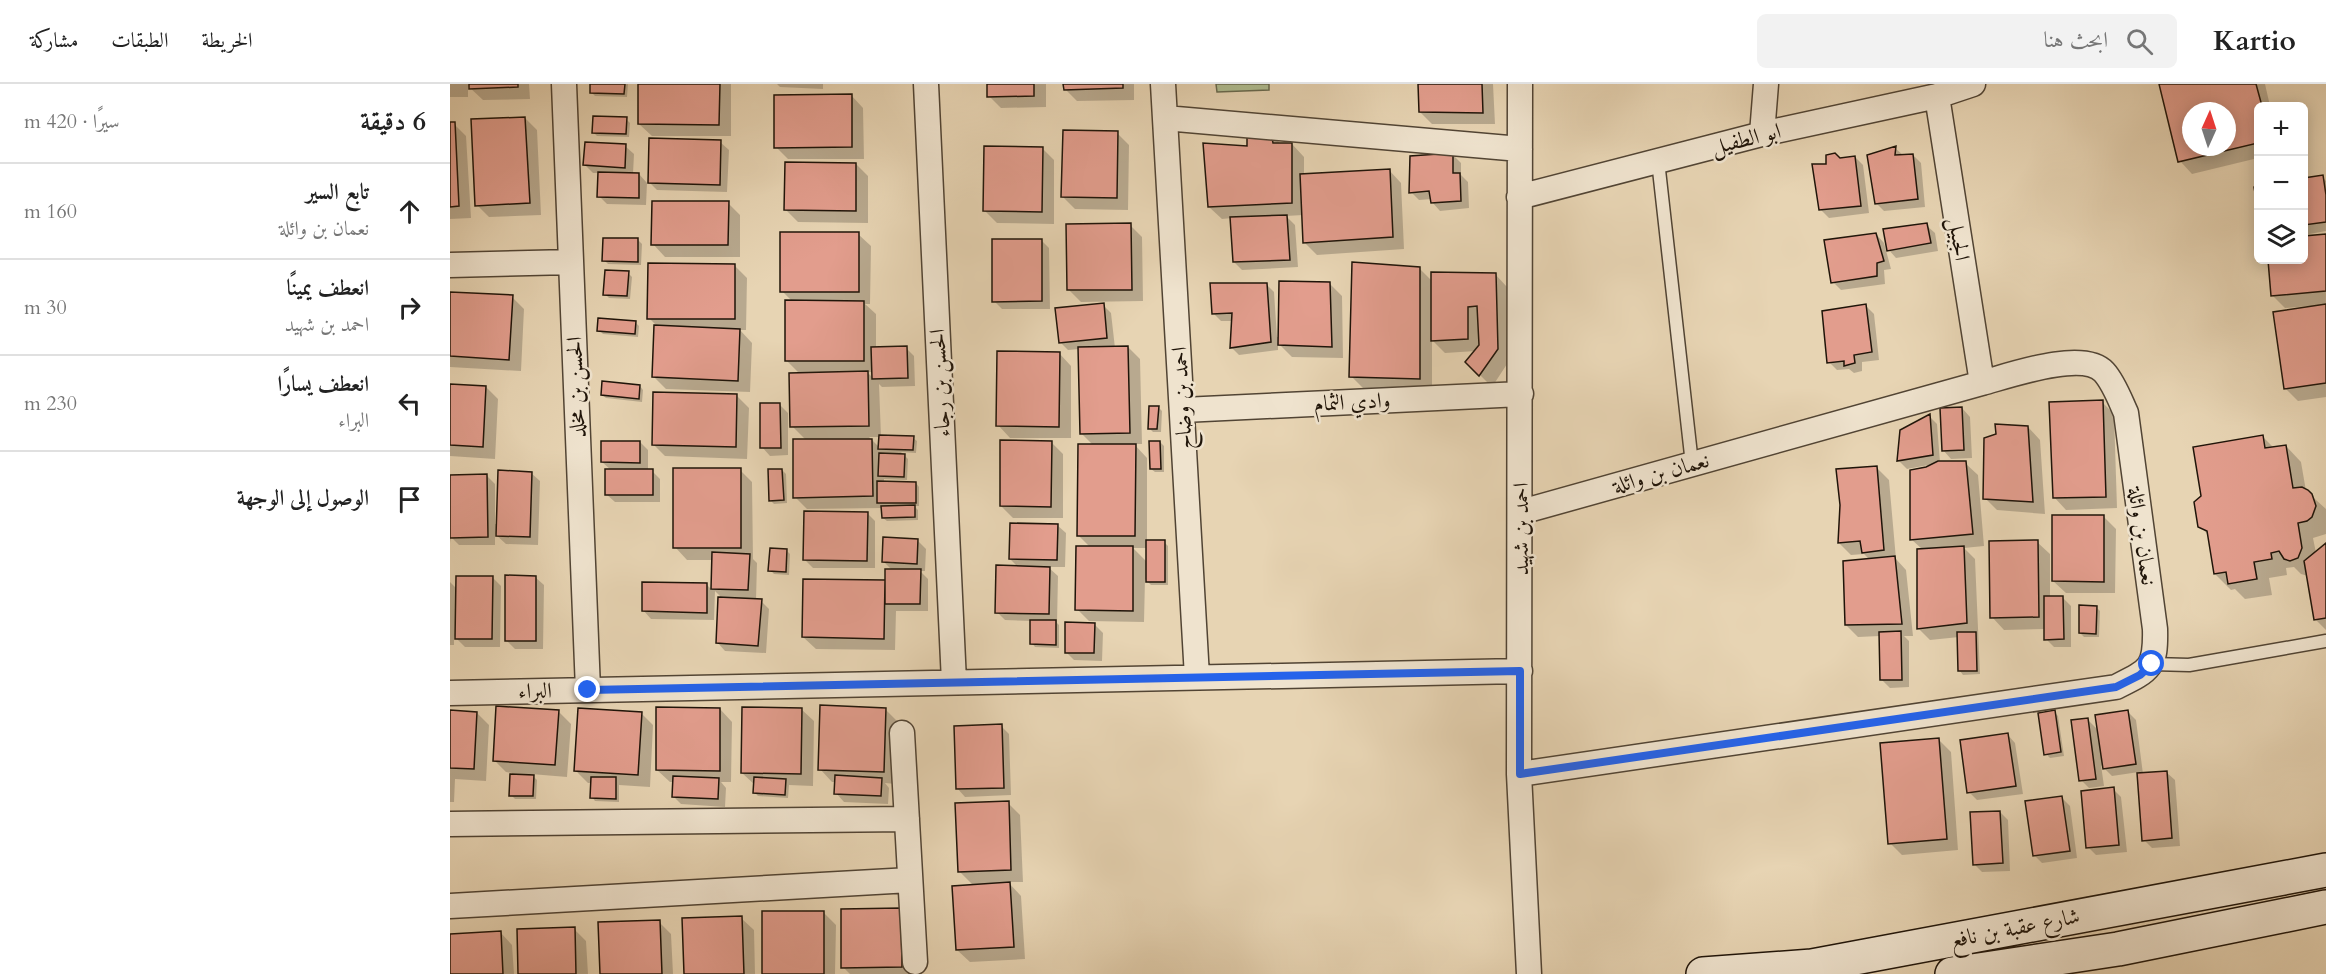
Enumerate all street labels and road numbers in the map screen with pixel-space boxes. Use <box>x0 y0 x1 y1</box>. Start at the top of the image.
street label: ابو الطفيل <box>1708 116 1784 162</box>
street label: الجبيل <box>1941 215 1977 263</box>
street label: الحسن بن رجاء <box>922 328 958 438</box>
street label: الحسن بن مخلد <box>559 336 593 438</box>
street label: احمد بن وضاح <box>1164 345 1204 450</box>
street label: وادي الثمام <box>1313 385 1391 423</box>
street label: نعمان بن وائلة <box>1608 445 1713 501</box>
street label: احمد بن شهيد <box>1506 483 1536 575</box>
street label: نعمان بن وائلة <box>2120 484 2164 587</box>
street label: البراء <box>518 676 552 706</box>
street label: شارع عقبة بن نافع <box>1948 901 2083 959</box>

